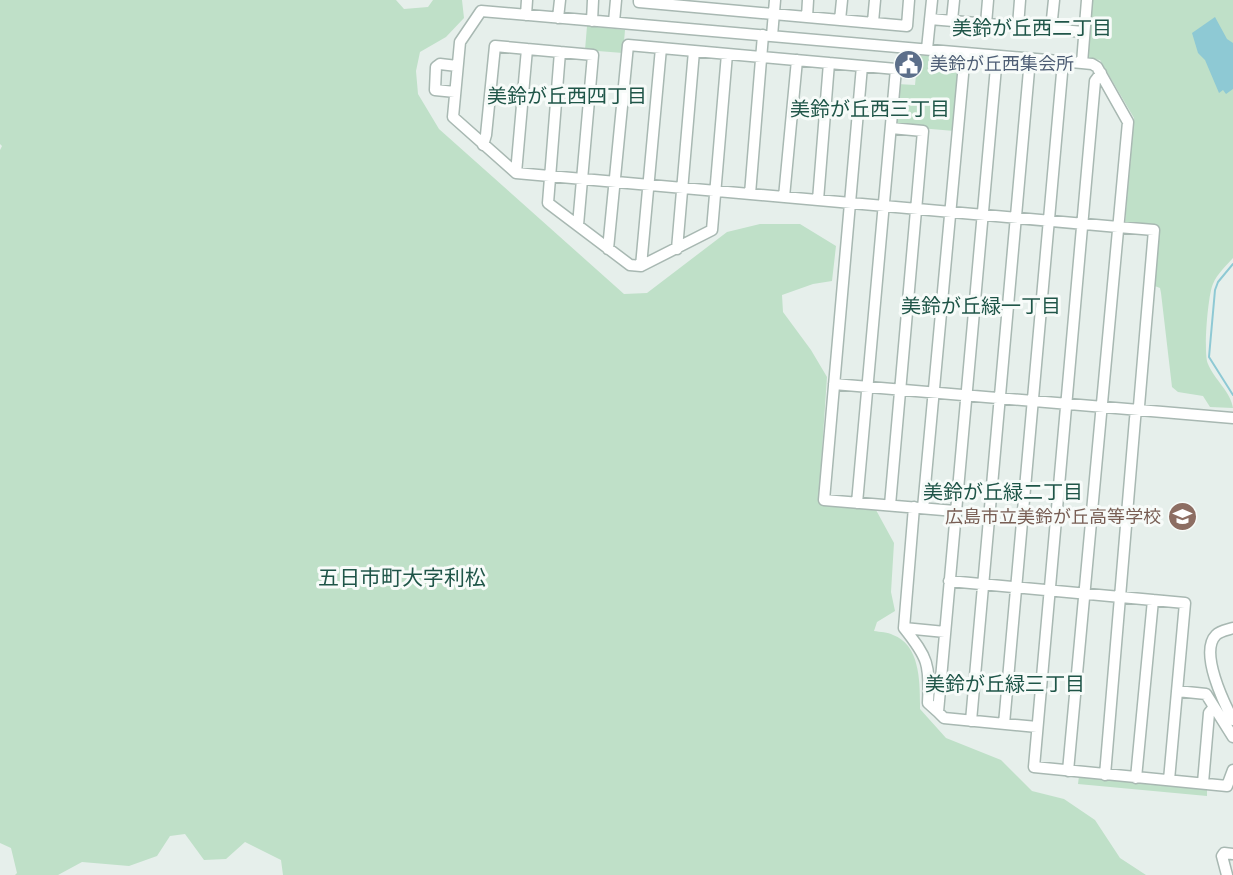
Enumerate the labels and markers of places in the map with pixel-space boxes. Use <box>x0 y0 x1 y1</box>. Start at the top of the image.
public building icon: 美鈴が丘西集会所 <box>893 48 925 80</box>
place label: 美鈴が丘西集会所 <box>930 52 1074 74</box>
school or university icon: 広島市立美鈴が丘高等学校 <box>1166 501 1198 533</box>
place label: 広島市立美鈴が丘高等学校 <box>945 505 1161 527</box>

